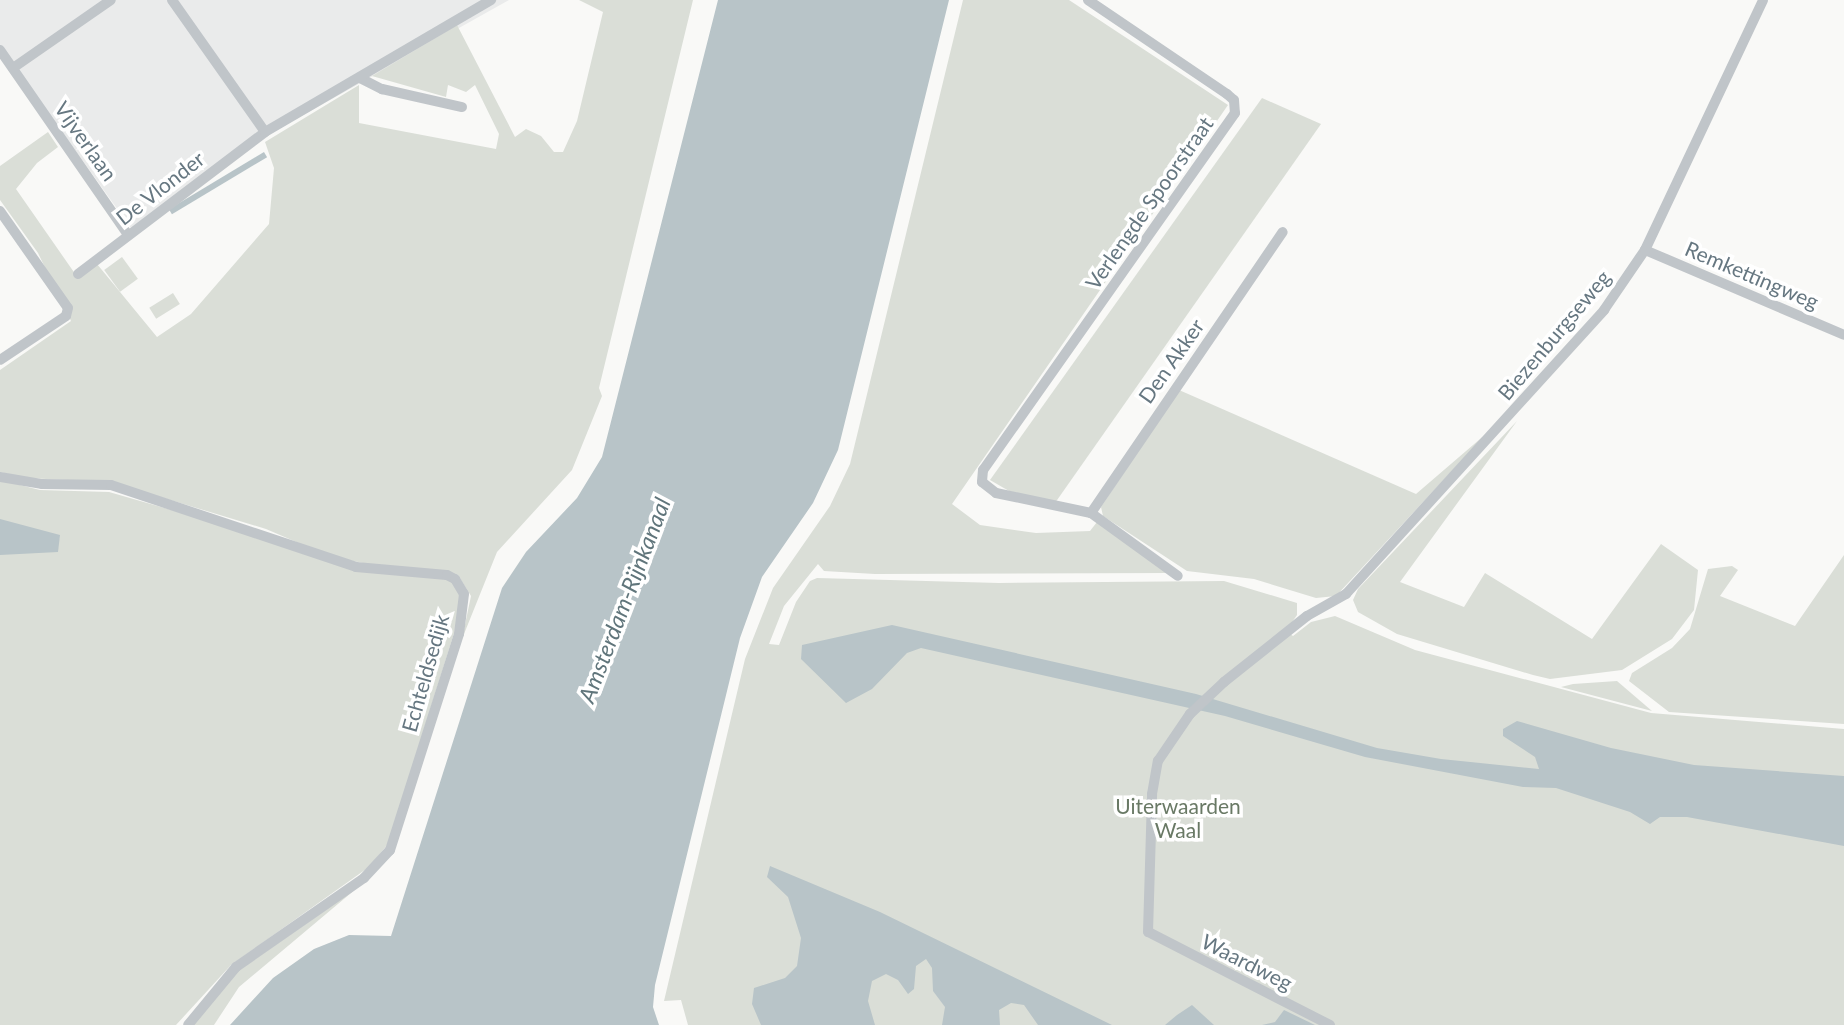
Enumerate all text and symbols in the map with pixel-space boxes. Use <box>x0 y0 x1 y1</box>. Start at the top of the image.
street label: Vijverlaan <box>50 96 122 186</box>
street label: Verlengde Spoorstraat <box>1080 112 1218 294</box>
street label: De Vlonder <box>111 146 209 230</box>
street label: Remkettingweg <box>1682 236 1822 314</box>
street label: Biezenburgseweg <box>1492 265 1616 405</box>
street label: Den Akker <box>1133 314 1209 408</box>
water label: Amsterdam-Rijnkanaal <box>572 494 676 706</box>
street label: Echteldsedijk <box>396 611 454 735</box>
park label: Uiterwaarden Waal <box>1115 793 1241 843</box>
street label: Waardweg <box>1197 928 1297 996</box>

